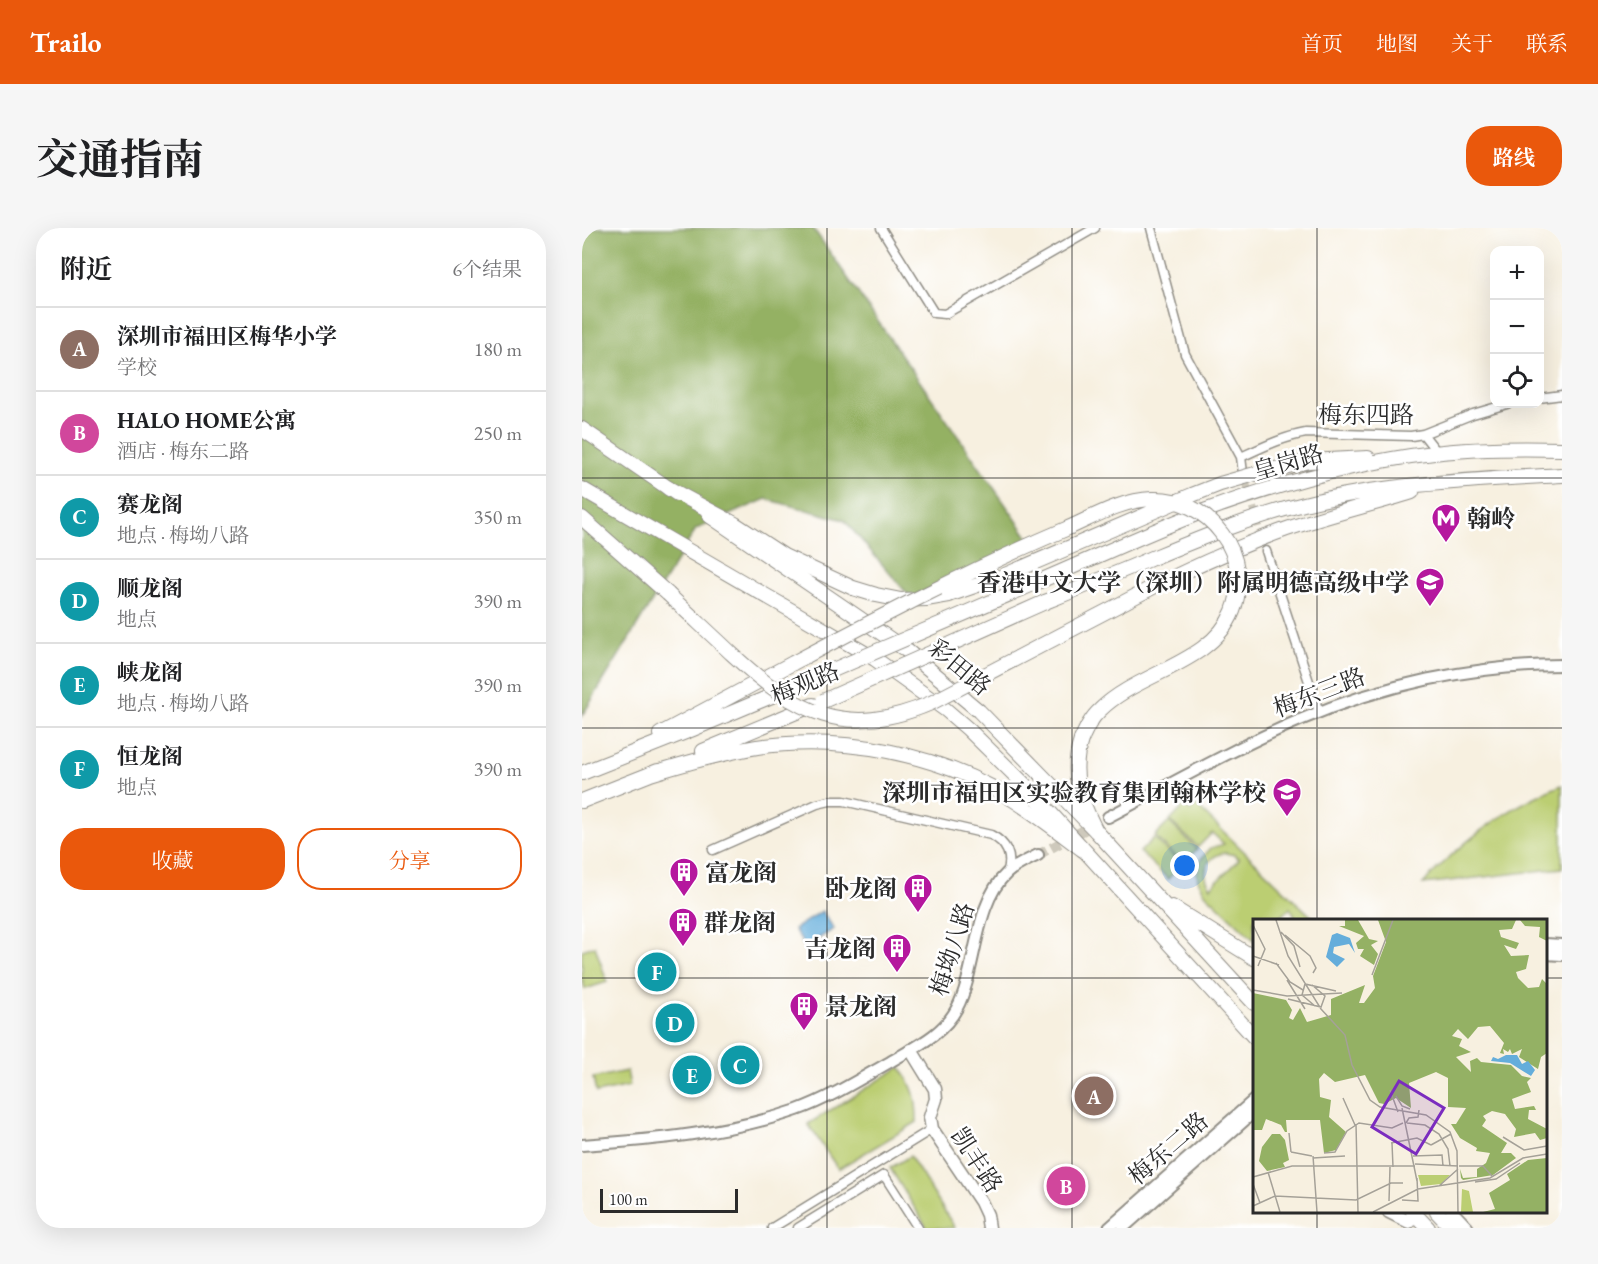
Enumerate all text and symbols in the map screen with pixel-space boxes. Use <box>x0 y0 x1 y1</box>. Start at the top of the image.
text: Trailo <box>30 24 102 60</box>
text: 首页 <box>1301 30 1343 57</box>
text: 地图 <box>1376 30 1418 57</box>
text: 关于 <box>1451 30 1493 57</box>
text: 联系 <box>1526 30 1568 57</box>
button: 路线 <box>1466 126 1562 186</box>
text: 交通指南 <box>36 132 204 187</box>
map controls <box>1490 246 1544 408</box>
button: + <box>1490 246 1544 300</box>
text: 附近 <box>60 252 112 286</box>
text: 6个结果 <box>452 256 522 282</box>
button: − <box>1490 300 1544 354</box>
text: 深圳市福田区梅华小学 <box>117 322 337 351</box>
text: A <box>72 336 87 362</box>
text: 180 m <box>474 336 522 362</box>
text: 学校 <box>117 354 157 380</box>
button: locate <box>1490 354 1544 408</box>
street label: 梅东四路 <box>1318 399 1414 430</box>
text: HALO HOME公寓 <box>117 406 296 435</box>
text: B <box>73 420 86 446</box>
text: 250 m <box>474 420 522 446</box>
street label: 皇岗路 <box>1249 437 1327 487</box>
text: 酒店 · 梅东二路 <box>117 438 249 464</box>
text: 赛龙阁 <box>117 490 183 519</box>
metro station icon: 翰岭 <box>1430 502 1462 544</box>
place label: 翰岭 <box>1467 503 1515 534</box>
text: C <box>72 504 87 530</box>
text: 350 m <box>474 504 522 530</box>
text: 地点 · 梅坳八路 <box>117 522 249 548</box>
school or university icon: 香港中文大学（深圳）附属明德高级中学 <box>1414 566 1446 608</box>
place label: 香港中文大学（深圳）附属明德高级中学 <box>977 567 1409 598</box>
text: 顺龙阁 <box>117 574 183 603</box>
text: D <box>72 588 87 614</box>
text: 390 m <box>474 588 522 614</box>
text: 地点 <box>117 606 157 632</box>
street label: 彩田路 <box>922 632 998 702</box>
street label: 梅观路 <box>766 655 844 711</box>
text: 峡龙阁 <box>117 658 183 687</box>
street label: 梅东三路 <box>1269 660 1369 724</box>
text: E <box>74 672 85 698</box>
text: 390 m <box>474 672 522 698</box>
text: 地点 · 梅坳八路 <box>117 690 249 716</box>
text: 恒龙阁 <box>117 742 183 771</box>
text: F <box>74 756 85 782</box>
text: 390 m <box>474 756 522 782</box>
text: 地点 <box>117 774 157 800</box>
school or university icon: 深圳市福田区实验教育集团翰林学校 <box>1271 776 1303 818</box>
place label: 深圳市福田区实验教育集团翰林学校 <box>882 777 1266 808</box>
button: 收藏 <box>60 828 285 890</box>
button: 分享 <box>297 828 522 890</box>
your location <box>1170 851 1199 880</box>
building icon: 富龙阁 <box>668 856 700 898</box>
place label: 富龙阁 <box>705 857 777 888</box>
building icon: 卧龙阁 <box>902 872 934 914</box>
place label: 卧龙阁 <box>825 873 897 904</box>
street label: 梅坳八路 <box>923 899 981 999</box>
building icon: 群龙阁 <box>667 906 699 948</box>
place label: 群龙阁 <box>704 907 776 938</box>
inset map <box>1253 919 1547 1213</box>
building icon: 吉龙阁 <box>881 932 913 974</box>
place label: 吉龙阁 <box>804 933 876 964</box>
pin: F <box>638 950 676 994</box>
building icon: 景龙阁 <box>788 990 820 1032</box>
place label: 景龙阁 <box>825 991 897 1022</box>
pin: D <box>656 1000 694 1046</box>
pin: C <box>720 1042 760 1088</box>
pin: E <box>672 1052 712 1098</box>
pin: A <box>1074 1074 1114 1118</box>
street label: 梅东二路 <box>1122 1105 1214 1191</box>
street label: 凯丰路 <box>944 1121 1010 1199</box>
pin: B <box>1046 1164 1086 1208</box>
scale bar <box>600 1186 738 1214</box>
text: 100 m <box>609 1189 648 1210</box>

